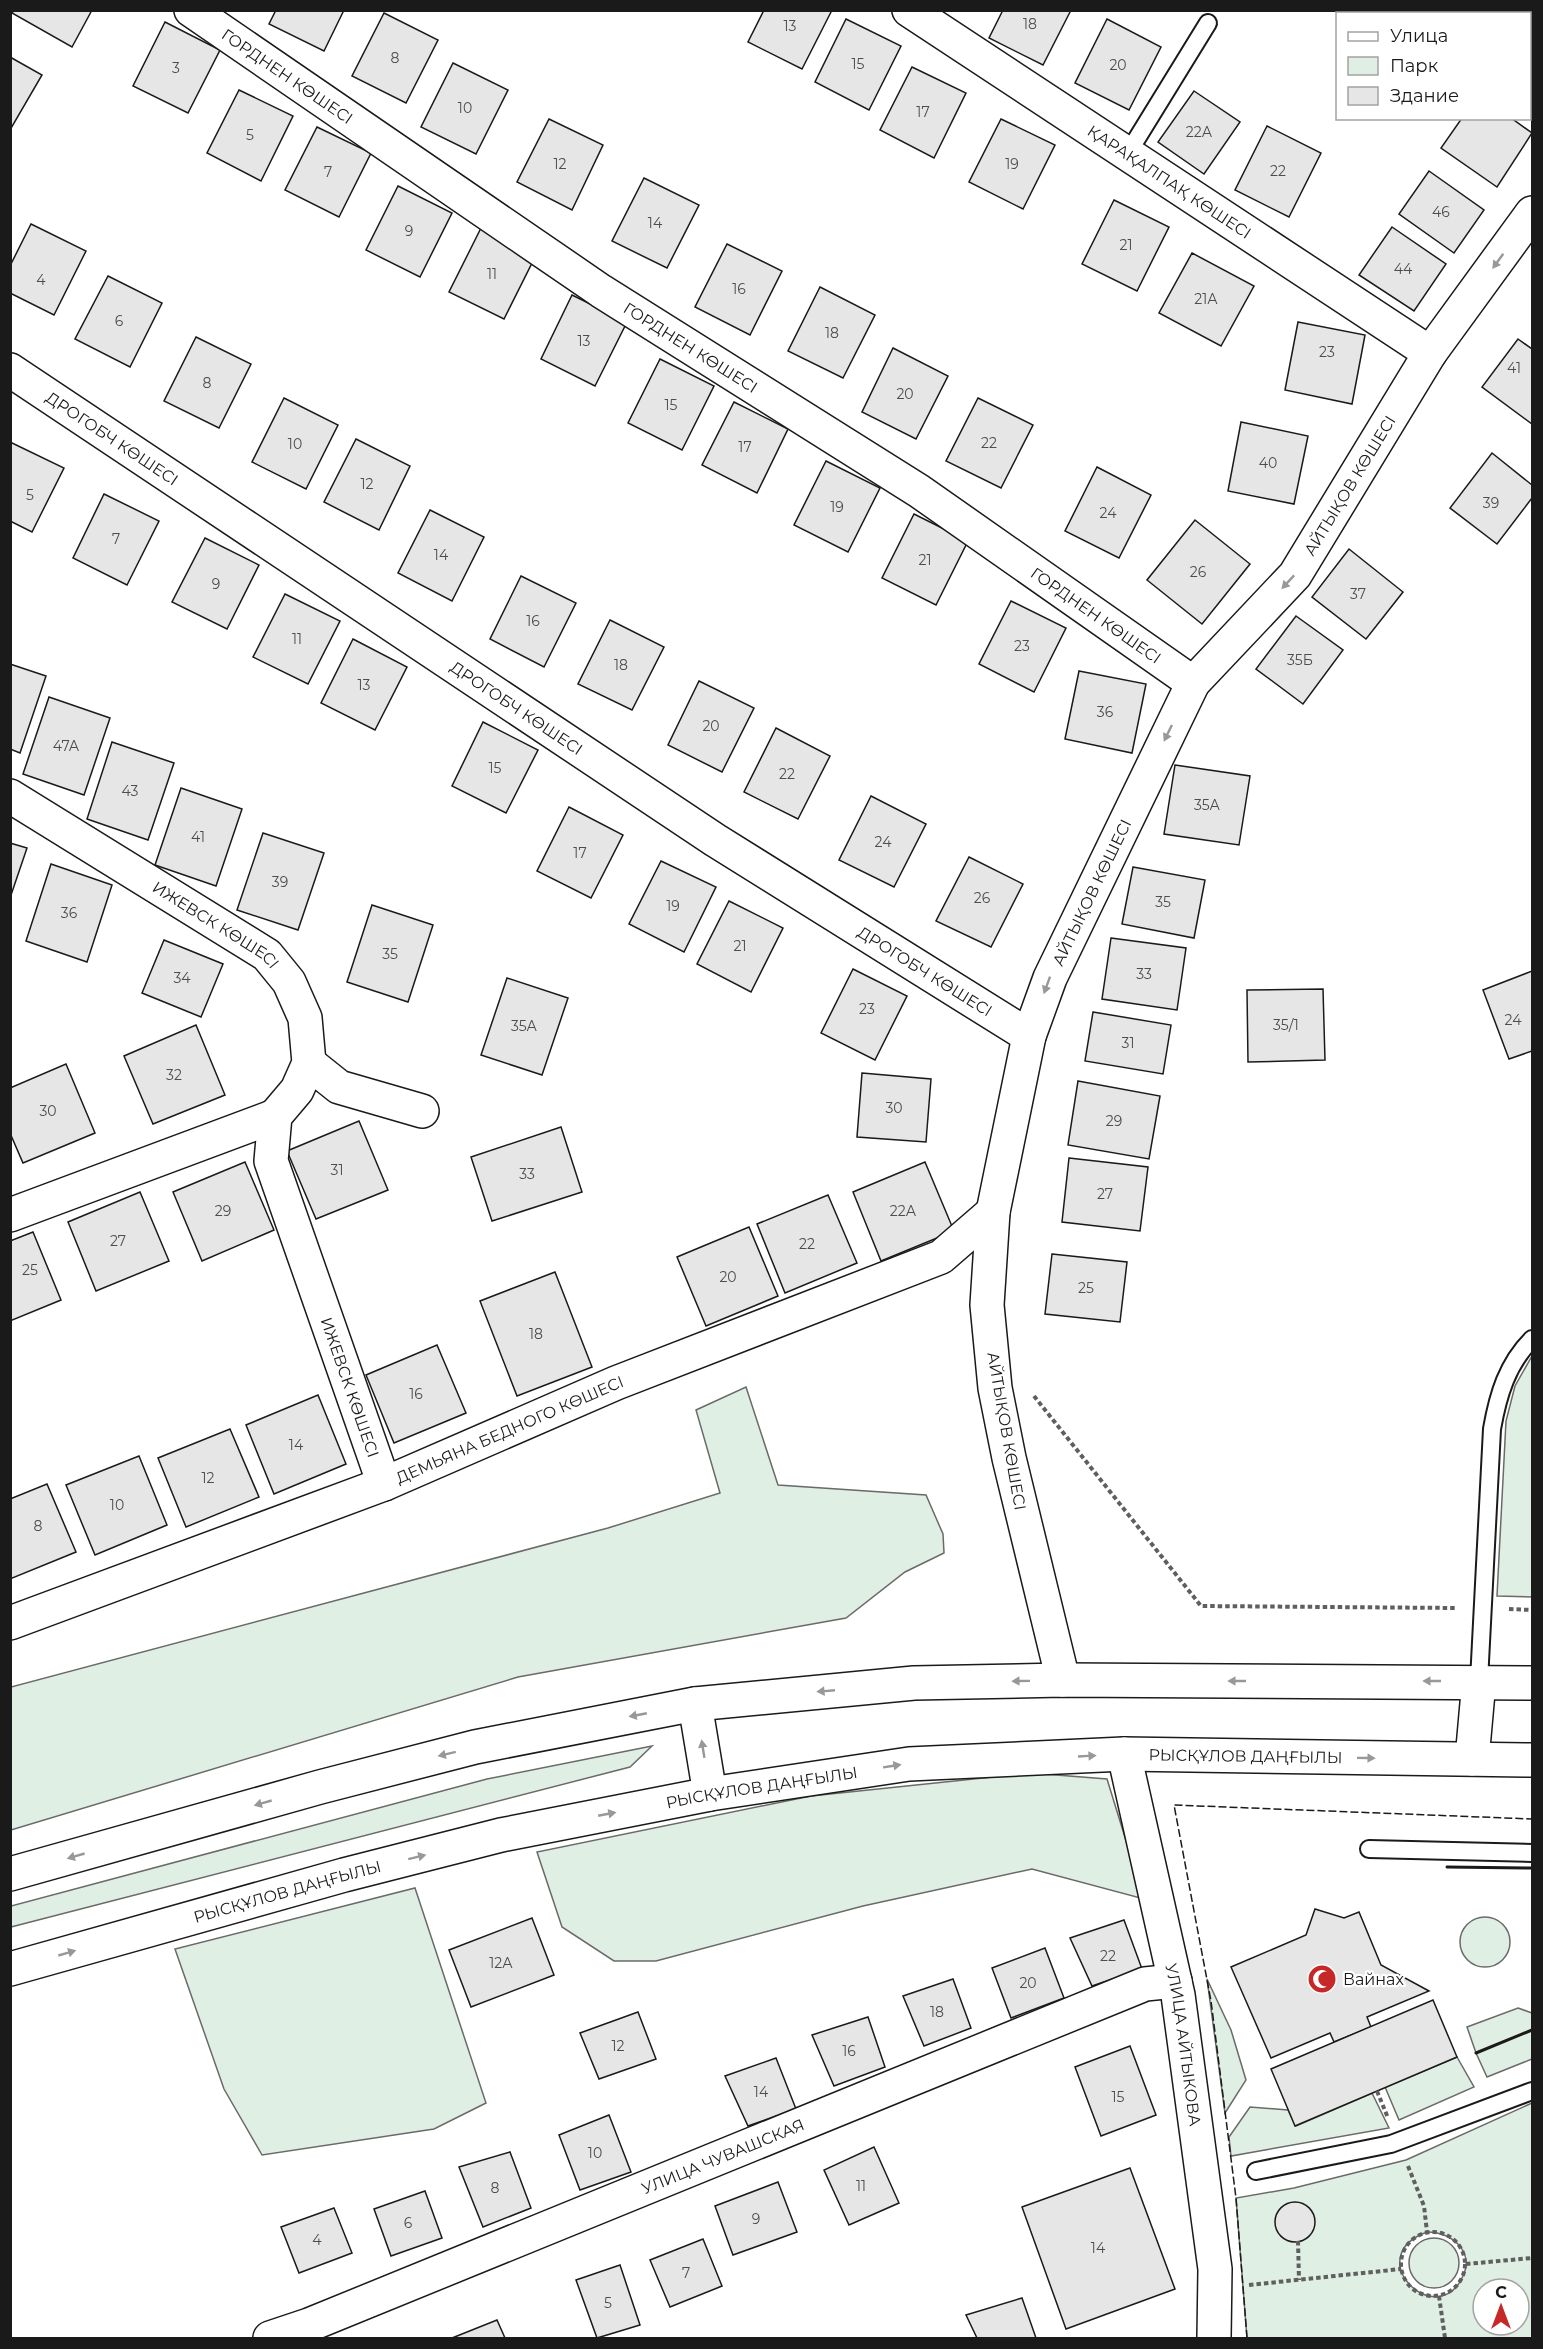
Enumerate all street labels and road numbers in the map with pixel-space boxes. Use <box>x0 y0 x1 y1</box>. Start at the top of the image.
street label: ГОРДНЕН КӨШЕСІ <box>218 25 356 128</box>
street label: ҚАРАҚАЛПАҚ КӨШЕСІ <box>1084 121 1255 243</box>
street label: ГОРДНЕН КӨШЕСІ <box>620 299 761 397</box>
street label: ДРОГОБЧ КӨШЕСІ <box>42 388 182 489</box>
street label: АЙТЫҚОВ КӨШЕСІ <box>1300 412 1400 559</box>
street label: ГОРДНЕН КӨШЕСІ <box>1027 563 1165 668</box>
street label: ДРОГОБЧ КӨШЕСІ <box>447 657 586 759</box>
street label: АЙТЫҚОВ КӨШЕСІ <box>1048 816 1136 969</box>
street label: ИЖЕВСК КӨШЕСІ <box>149 878 283 972</box>
street label: ДРОГОБЧ КӨШЕСІ <box>854 923 996 1021</box>
street label: ИЖЕВСК КӨШЕСІ <box>316 1315 383 1460</box>
street label: АЙТЫҚОВ КӨШЕСІ <box>983 1350 1030 1512</box>
street label: ДЕМЬЯНА БЕДНОГО КӨШЕСІ <box>393 1372 626 1488</box>
street label: РЫСҚҰЛОВ ДАҢҒЫЛЫ <box>1149 1745 1343 1767</box>
street label: РЫСҚҰЛОВ ДАҢҒЫЛЫ <box>664 1763 859 1812</box>
street label: РЫСҚҰЛОВ ДАҢҒЫЛЫ <box>192 1857 383 1927</box>
street label: УЛИЦА АЙТЫКОВА <box>1161 1962 1205 2127</box>
street label: УЛИЦА ЧУВАШСКАЯ <box>639 2115 807 2198</box>

